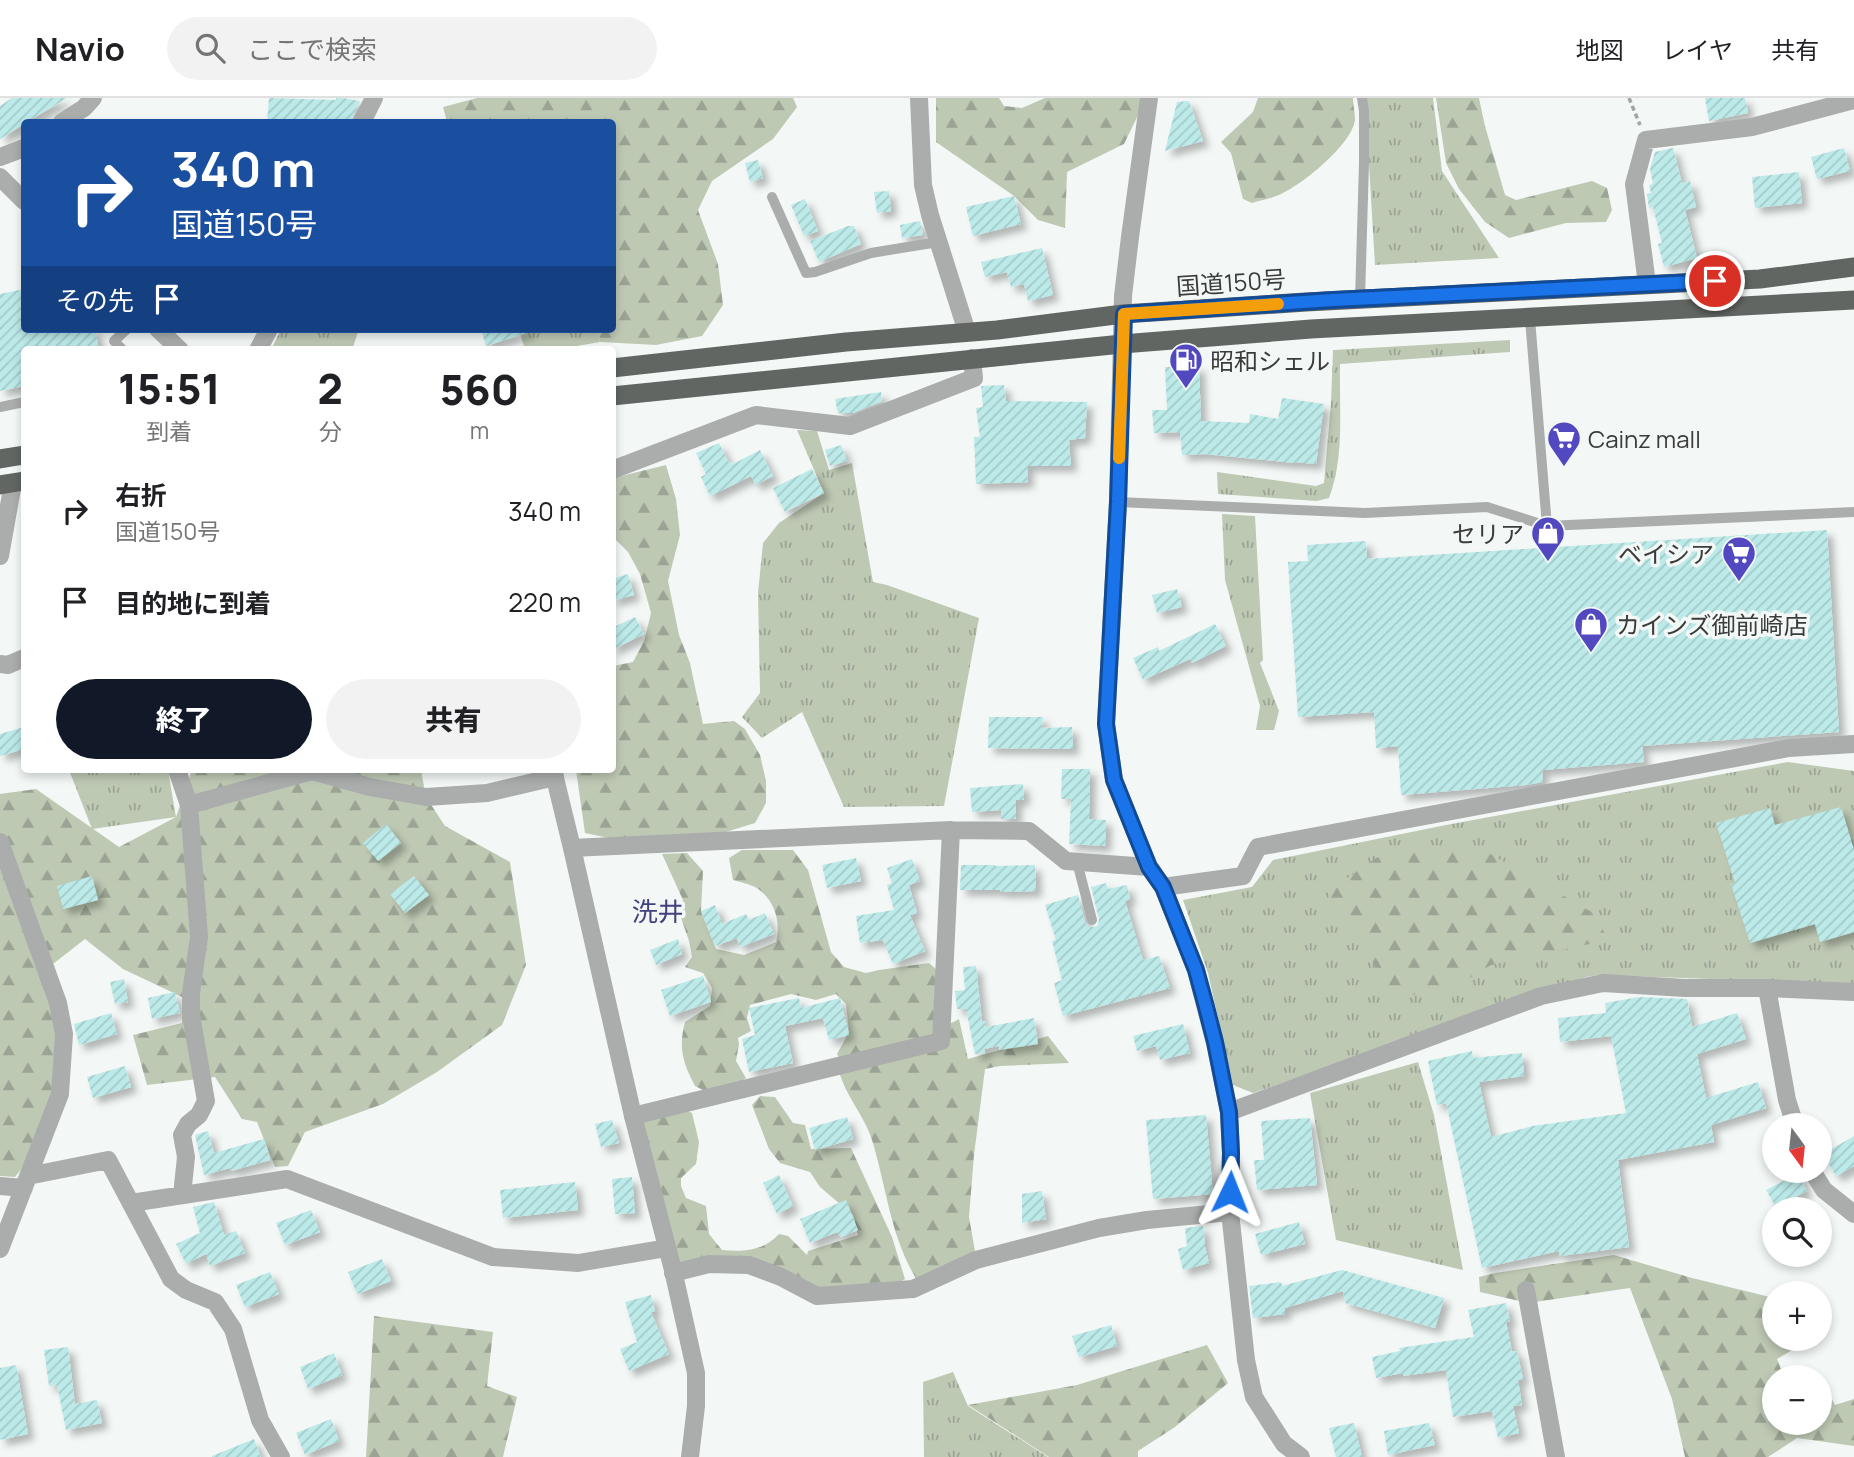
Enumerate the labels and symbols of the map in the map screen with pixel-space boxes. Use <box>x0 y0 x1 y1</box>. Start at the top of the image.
pin <box>1685 251 1745 311</box>
street label: 国道150号 <box>1175 262 1287 302</box>
fuel station icon: 昭和シェル <box>1167 341 1205 390</box>
place label: 昭和シェル <box>1210 344 1330 377</box>
supermarket icon: Cainz mall <box>1545 419 1583 468</box>
place label: Cainz mall <box>1588 422 1701 455</box>
shop icon: セリア <box>1529 514 1567 563</box>
place label: セリア <box>1452 517 1524 550</box>
supermarket icon: ベイシア <box>1720 534 1758 583</box>
place label: ベイシア <box>1618 537 1714 570</box>
shop icon: カインズ御前崎店 <box>1572 605 1610 654</box>
place label: カインズ御前崎店 <box>1616 608 1808 641</box>
district label: 洗井 <box>632 893 684 929</box>
north arrow <box>1762 1113 1832 1183</box>
position arrow <box>1193 1155 1267 1229</box>

